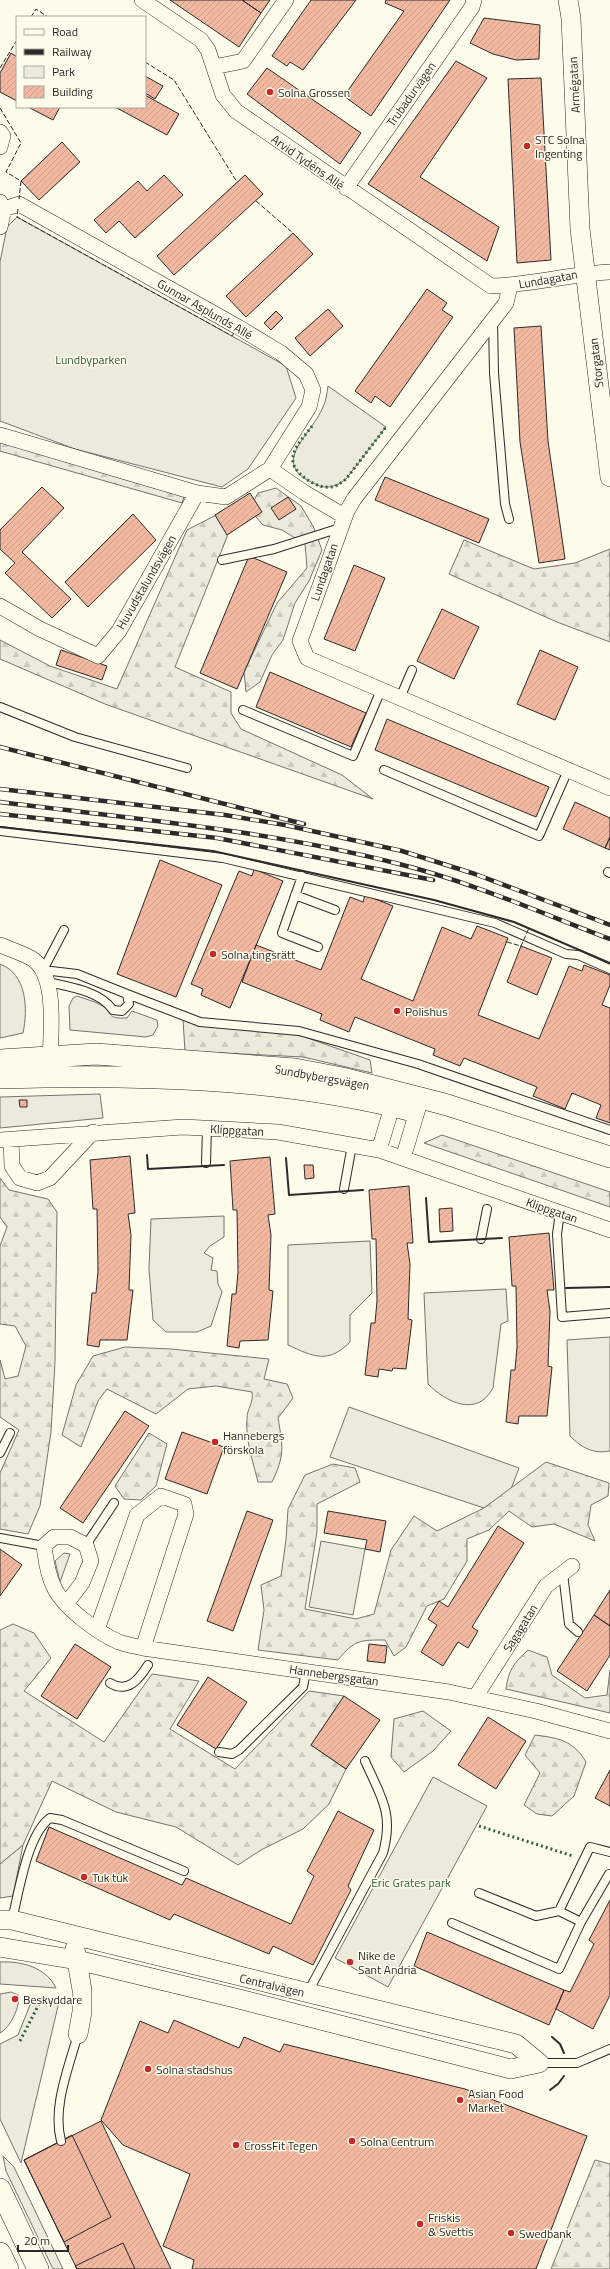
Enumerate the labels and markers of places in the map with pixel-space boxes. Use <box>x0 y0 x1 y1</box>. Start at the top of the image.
place label: Solna Grossen <box>278 83 350 102</box>
marker: Solna Grossen <box>265 87 275 97</box>
place label: STC Solna Ingenting <box>535 130 585 163</box>
marker: STC Solna Ingenting <box>522 141 532 151</box>
place label: Solna tingsrätt <box>221 945 296 964</box>
marker: Solna tingsrätt <box>208 949 218 959</box>
place label: Polishus <box>405 1002 448 1021</box>
marker: Polishus <box>392 1006 402 1016</box>
place label: Hannebergs förskola <box>223 1426 285 1459</box>
marker: Hannebergs förskola <box>210 1437 220 1447</box>
place label: Tuk tuk <box>92 1868 129 1887</box>
marker: Tuk tuk <box>79 1872 89 1882</box>
place label: Nike de Sant Andria <box>358 1946 417 1979</box>
marker: Nike de Sant Andria <box>345 1957 355 1967</box>
place label: Beskyddare <box>23 1990 82 2009</box>
marker: Beskyddare <box>10 1994 20 2004</box>
place label: Solna stadshus <box>156 2060 233 2079</box>
marker: Solna stadshus <box>143 2064 153 2074</box>
place label: Asian Food Market <box>468 2084 524 2117</box>
marker: Asian Food Market <box>455 2095 465 2105</box>
place label: Solna Centrum <box>360 2132 434 2151</box>
place label: CrossFit Tegen <box>244 2136 318 2155</box>
marker: Solna Centrum <box>347 2136 357 2146</box>
marker: CrossFit Tegen <box>231 2140 241 2150</box>
place label: Friskis & Svettis <box>428 2208 474 2241</box>
marker: Friskis & Svettis <box>415 2219 425 2229</box>
place label: Swedbank <box>519 2224 572 2243</box>
marker: Swedbank <box>506 2228 516 2238</box>

